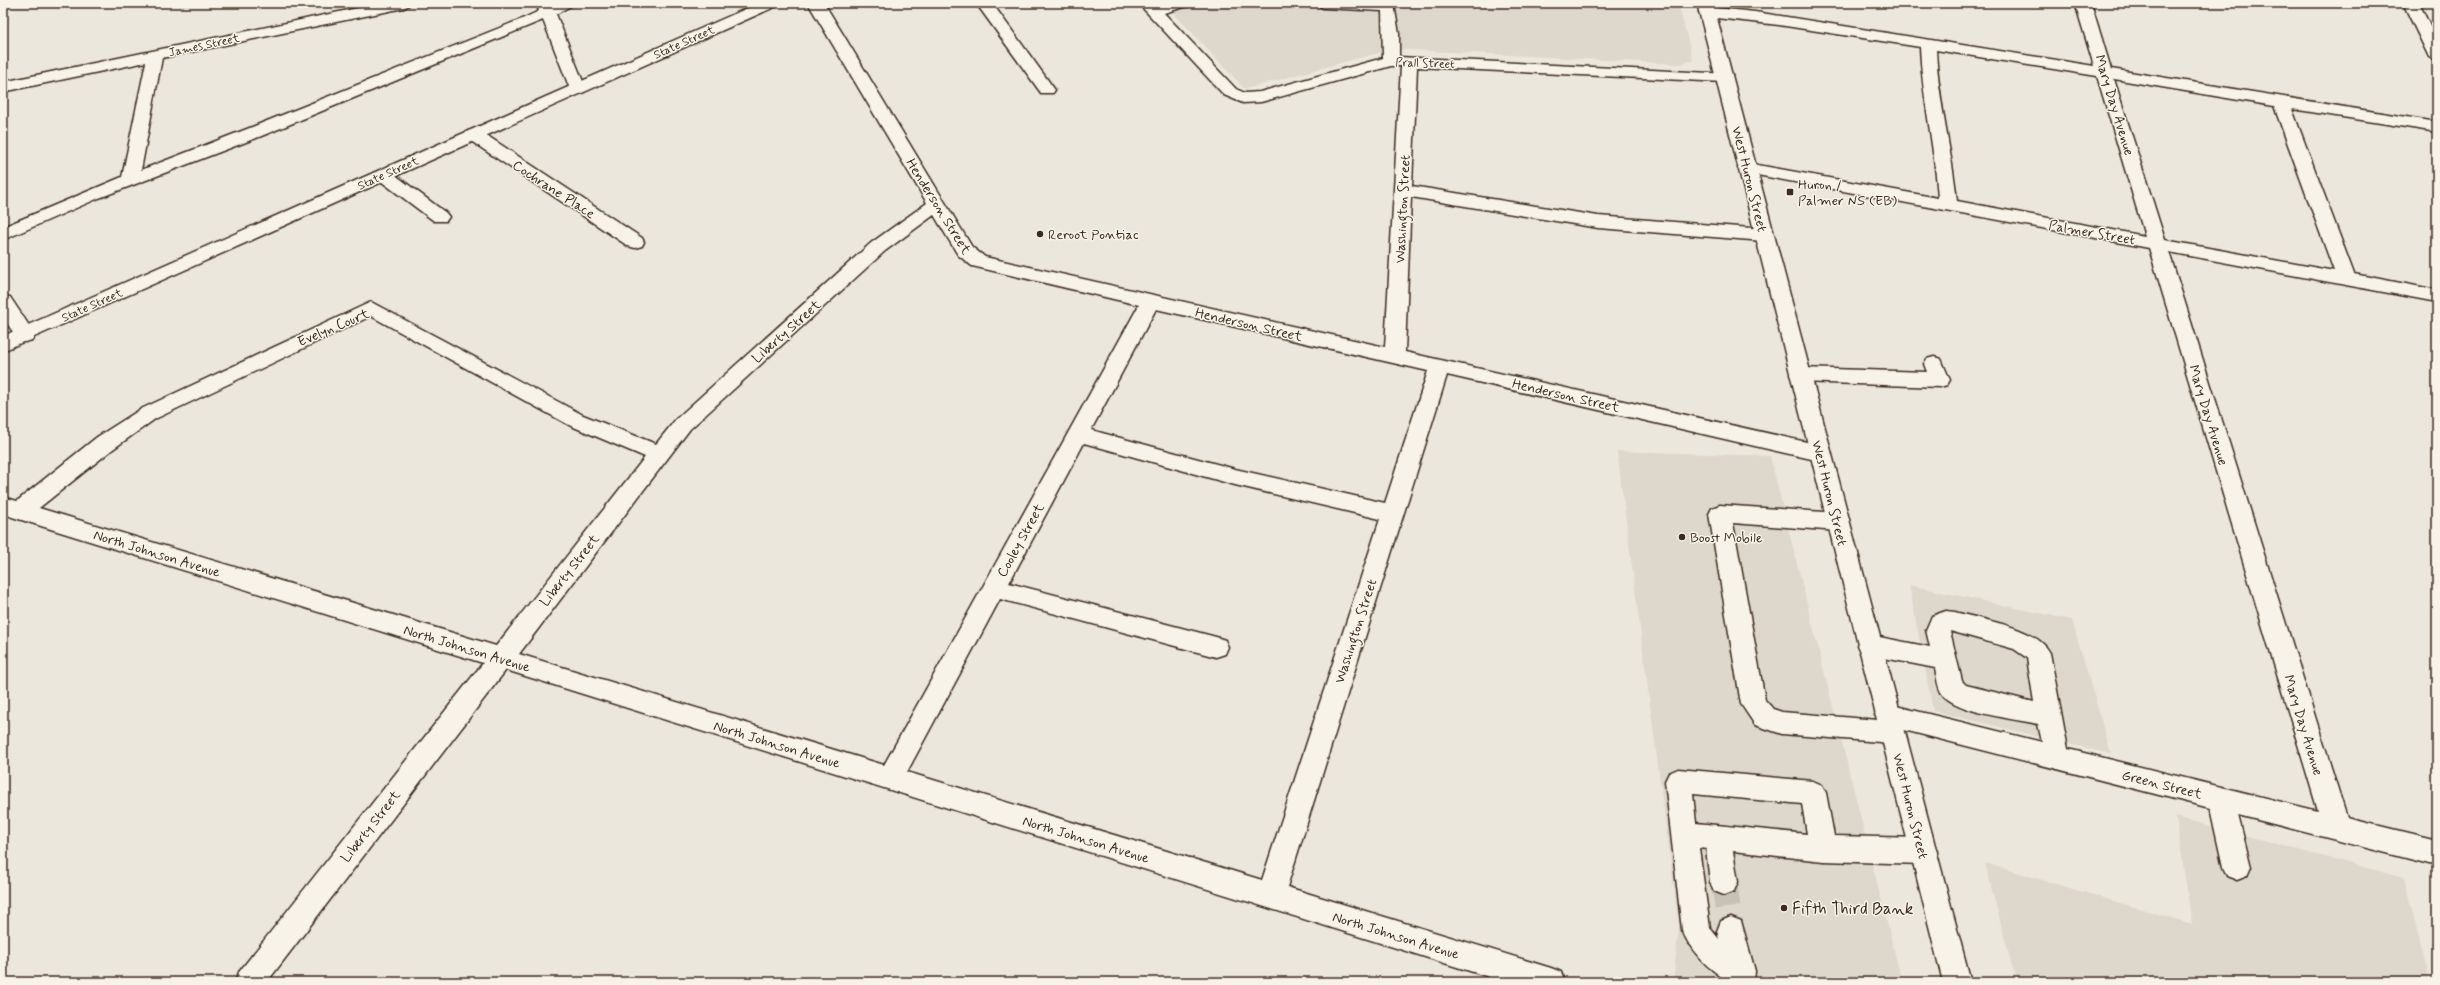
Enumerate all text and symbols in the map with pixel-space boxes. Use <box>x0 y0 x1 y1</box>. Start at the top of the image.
street label: State Street <box>651 22 717 63</box>
street label: James Street <box>167 31 241 61</box>
street label: Mary Day Avenue <box>2090 53 2138 158</box>
street label: Prall Street <box>1395 55 1455 73</box>
street label: West Huron Street <box>1727 125 1771 234</box>
street label: State Street <box>355 153 421 194</box>
street label: Washington Street <box>1391 154 1417 264</box>
street label: Henderson Street <box>901 155 975 258</box>
street label: Cochrane Place <box>509 156 598 223</box>
place label: Huron / Palmer NS (EB) <box>1798 176 1897 210</box>
marker: Huron / Palmer NS (EB) <box>1785 187 1795 197</box>
street label: Palmer Street <box>2047 217 2136 249</box>
place label: Reroot Pontiac <box>1048 226 1139 244</box>
marker: Reroot Pontiac <box>1035 229 1045 239</box>
street label: State Street <box>59 285 125 326</box>
street label: Liberty Street <box>748 296 826 367</box>
street label: Evelyn Court <box>295 304 373 351</box>
street label: Henderson Street <box>1193 304 1305 346</box>
street label: Mary Day Avenue <box>2184 363 2232 468</box>
street label: Henderson Street <box>1510 375 1622 417</box>
street label: West Huron Street <box>1807 439 1851 548</box>
street label: Cooley Street <box>993 500 1049 581</box>
street label: North Johnson Avenue <box>91 526 223 582</box>
place label: Boost Mobile <box>1690 529 1763 547</box>
street label: Liberty Street <box>536 530 604 610</box>
marker: Boost Mobile <box>1677 532 1687 542</box>
street label: Washington Street <box>1331 577 1383 686</box>
street label: North Johnson Avenue <box>401 621 533 677</box>
street label: Mary Day Avenue <box>2279 673 2327 778</box>
street label: North Johnson Avenue <box>711 717 843 773</box>
street label: West Huron Street <box>1888 752 1932 861</box>
street label: Green Street <box>2120 766 2205 804</box>
street label: Liberty Street <box>337 786 405 866</box>
street label: North Johnson Avenue <box>1020 812 1152 868</box>
place label: Fifth Third Bank <box>1792 898 1914 920</box>
marker: Fifth Third Bank <box>1779 903 1789 913</box>
street label: North Johnson Avenue <box>1330 908 1462 964</box>

